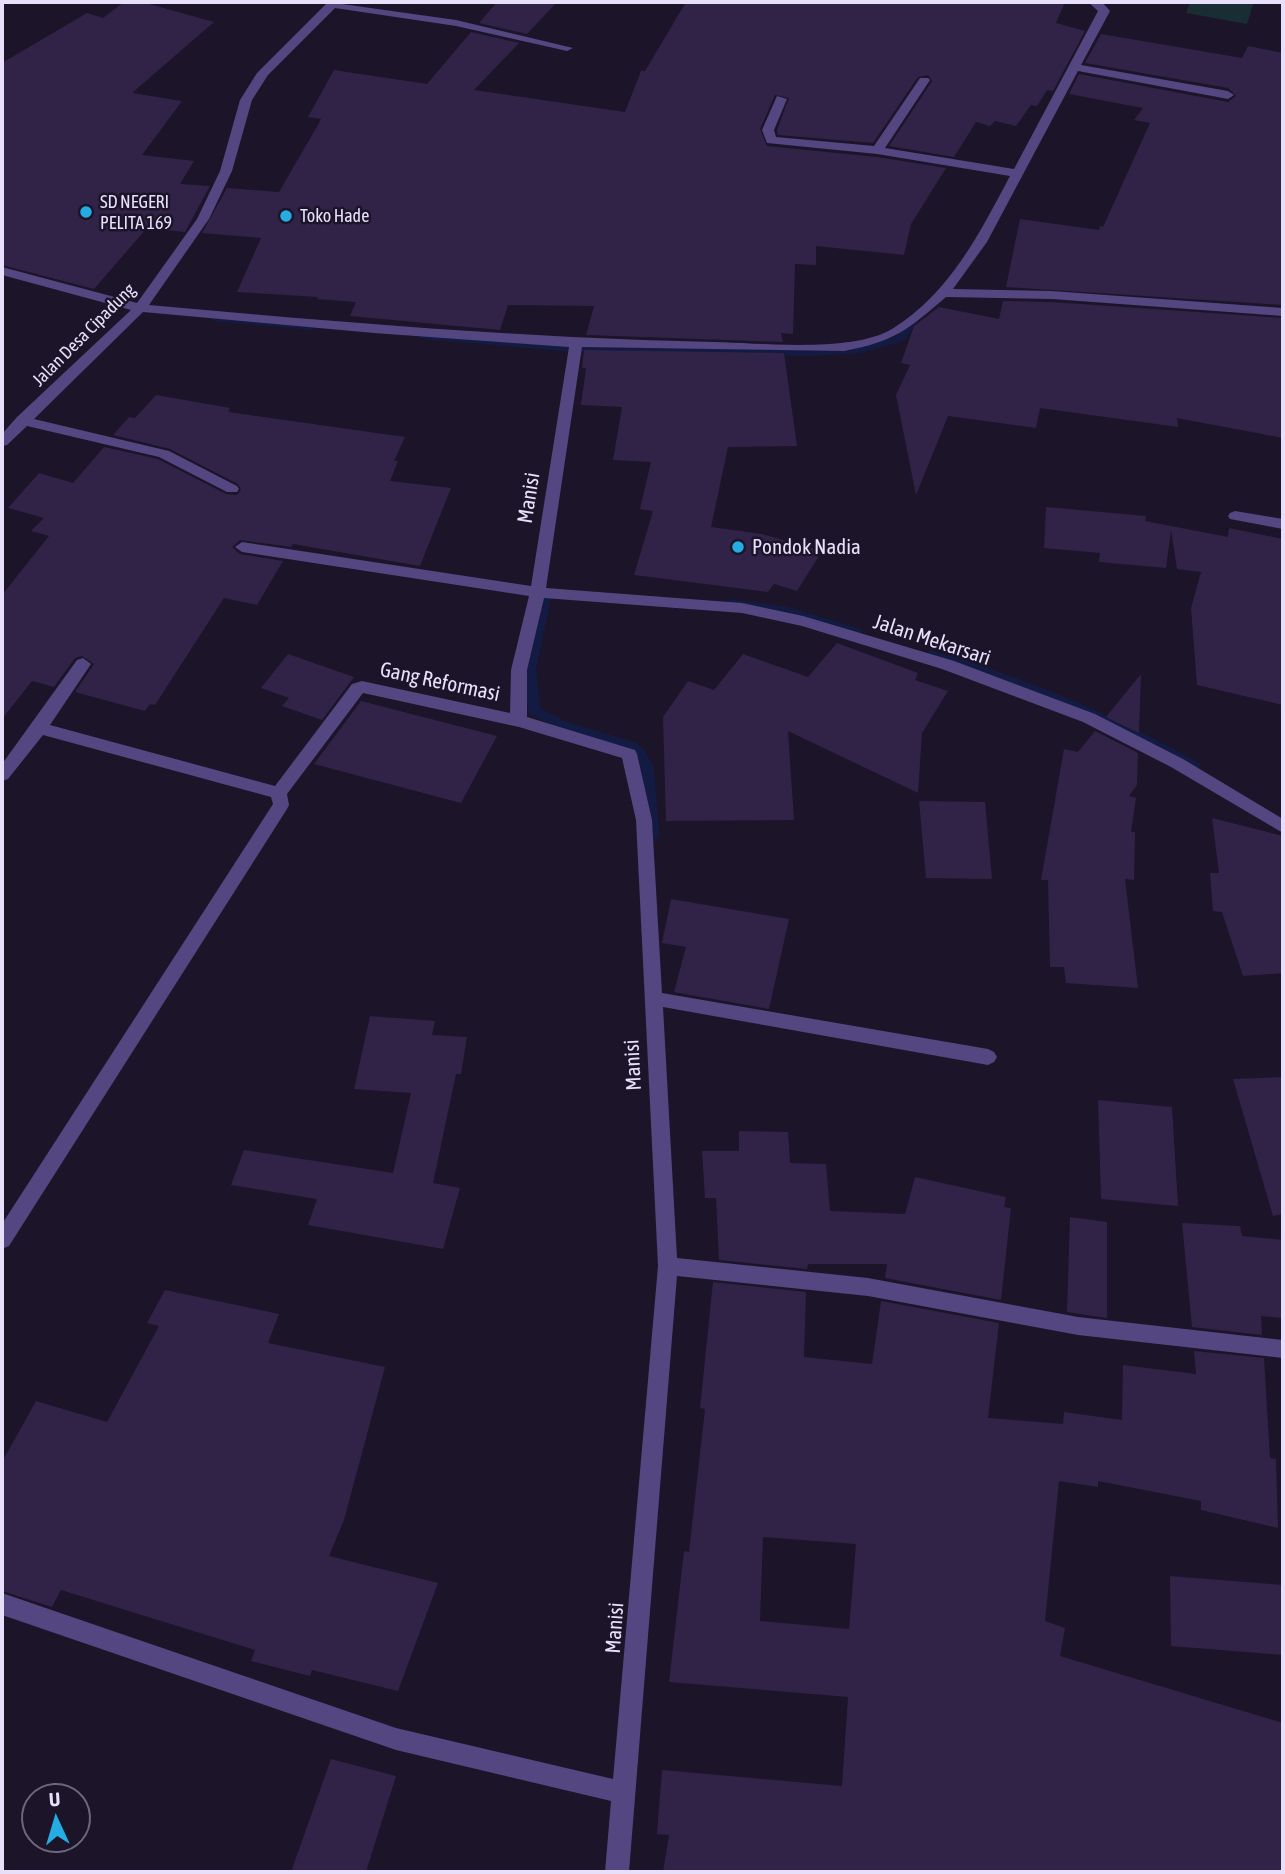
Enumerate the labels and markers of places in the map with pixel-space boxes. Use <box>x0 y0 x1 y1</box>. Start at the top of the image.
place label: SD NEGERI PELITA 169 <box>100 191 172 234</box>
marker: SD NEGERI PELITA 169 <box>78 204 94 220</box>
place label: Toko Hade <box>300 205 369 227</box>
marker: Toko Hade <box>278 208 294 224</box>
place label: Pondok Nadia <box>752 534 861 560</box>
marker: Pondok Nadia <box>730 539 746 555</box>

